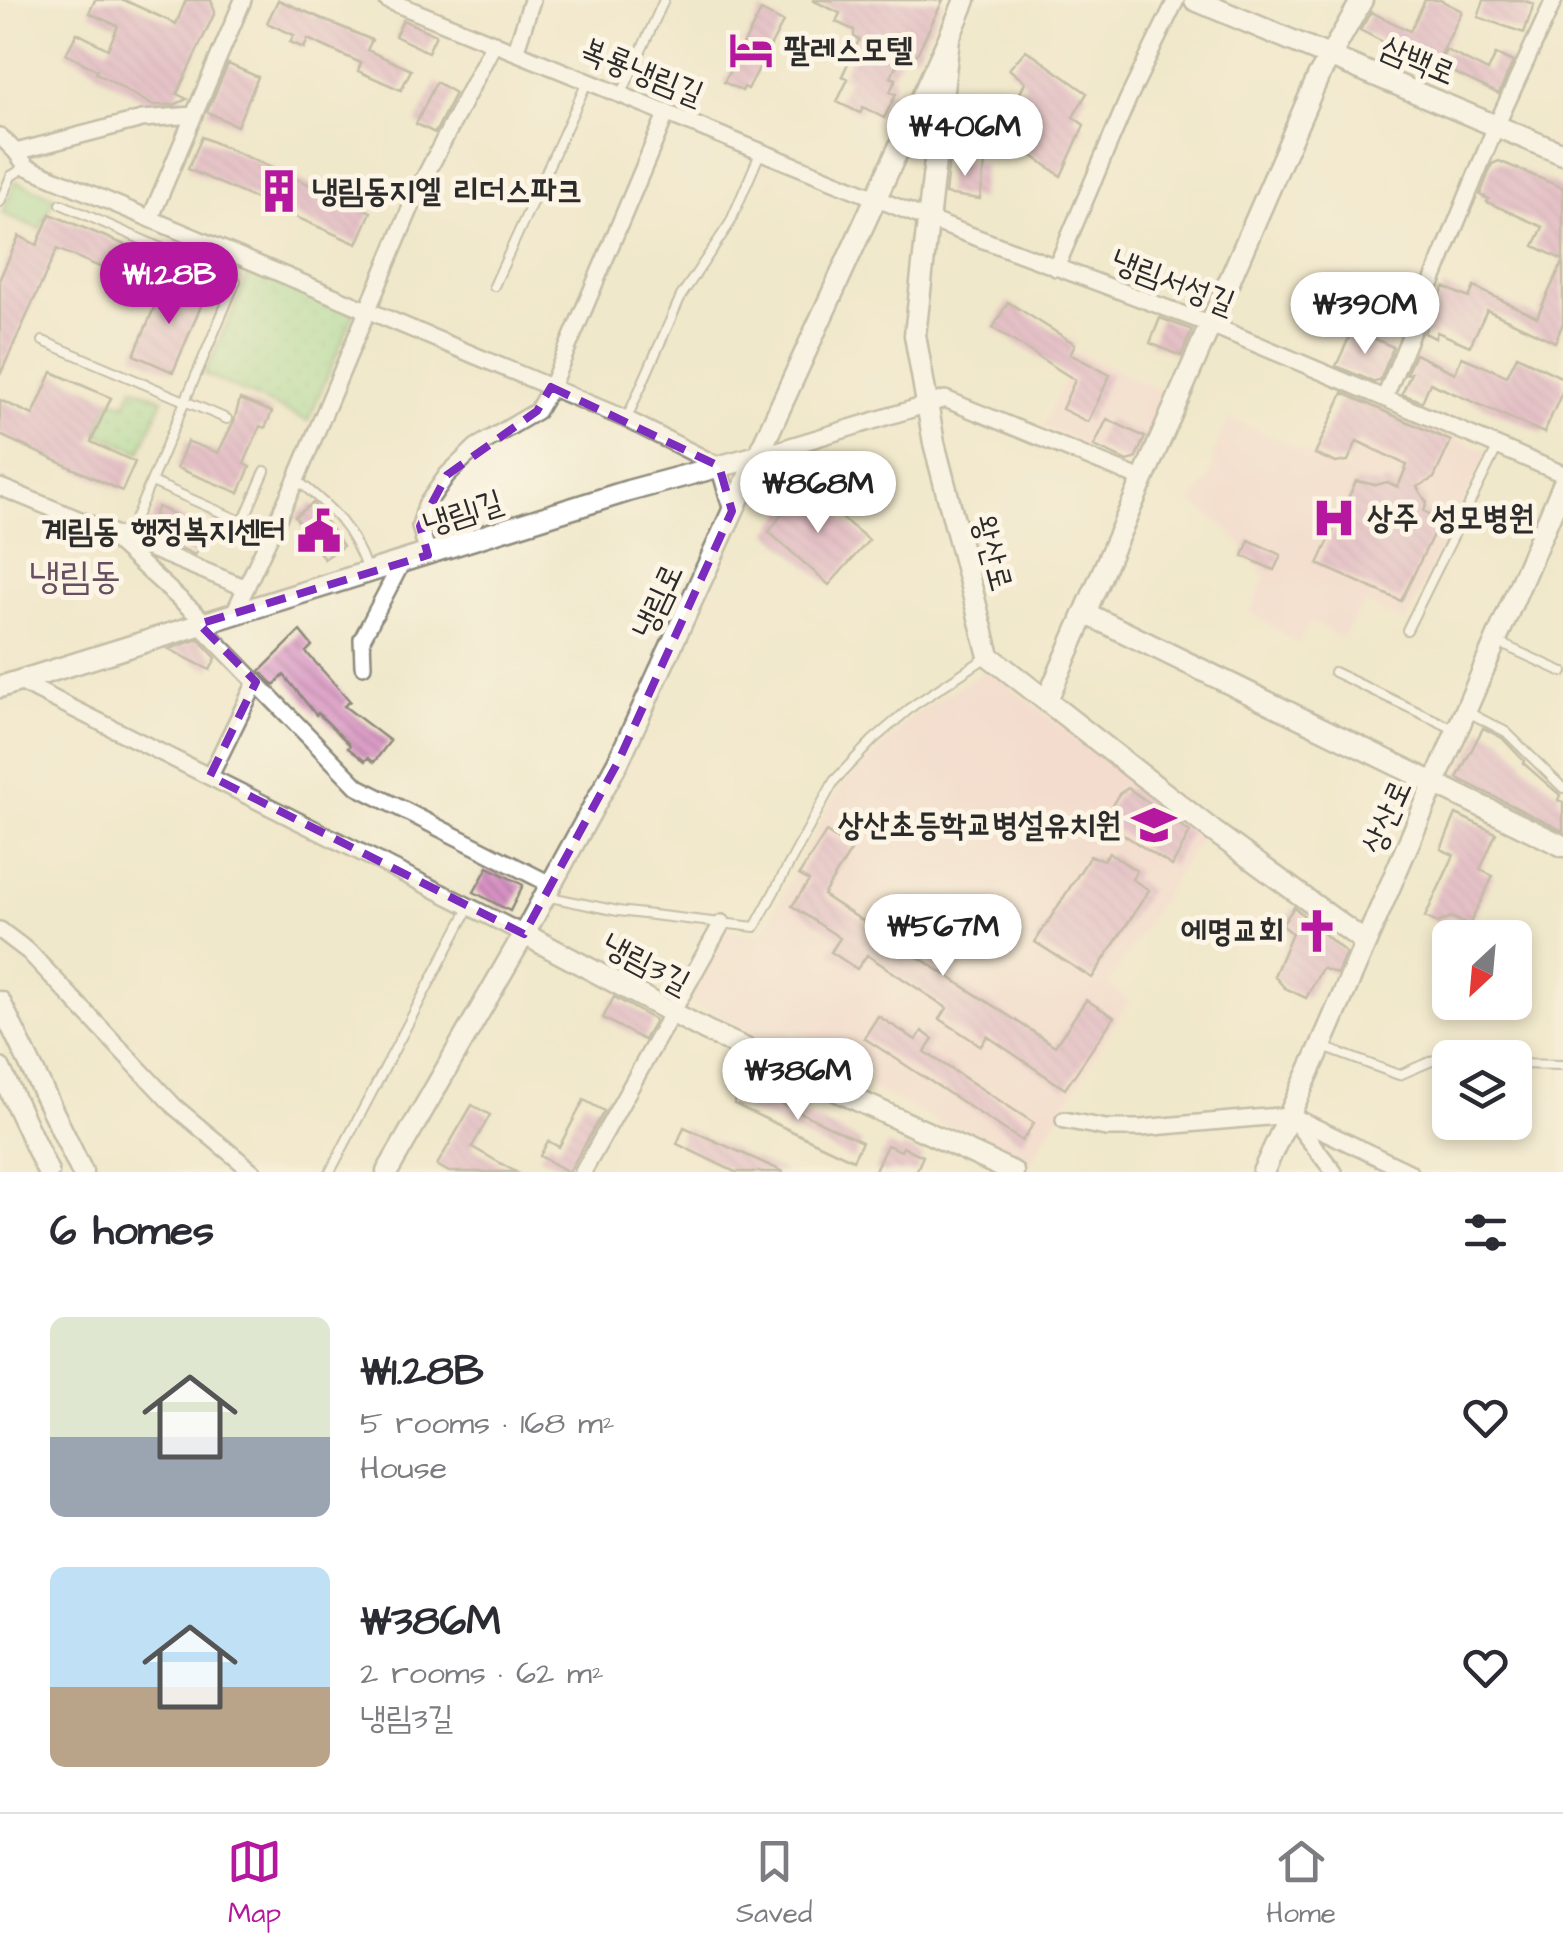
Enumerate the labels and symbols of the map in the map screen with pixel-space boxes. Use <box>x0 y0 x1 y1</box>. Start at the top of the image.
street label: 삼백로 <box>1374 25 1462 97</box>
hotel icon: 팔레스모텔 <box>727 26 775 74</box>
street label: 복룡냉림길 <box>574 27 710 117</box>
place label: 팔레스모텔 <box>784 28 913 73</box>
pin: ₩406M <box>895 94 1035 179</box>
building icon: 냉림동지엘 리더스파크 <box>255 167 303 215</box>
place label: 냉림동지엘 리더스파크 <box>312 169 582 214</box>
street label: 냉림서성길 <box>1105 238 1241 326</box>
pin: ₩1.28B <box>88 242 250 327</box>
pin: ₩390M <box>1295 272 1435 357</box>
pin: ₩868M <box>748 451 888 536</box>
street label: 냉림1길 <box>417 479 509 547</box>
hospital icon: 상주 성모병원 <box>1310 494 1358 542</box>
place label: 상주 성모병원 <box>1367 496 1534 541</box>
public building icon: 계림동 행정복지센터 <box>295 507 343 555</box>
place label: 계림동 행정복지센터 <box>41 509 286 554</box>
street label: 왕산로 <box>960 510 1024 596</box>
district label: 냉림동 <box>29 551 121 603</box>
street label: 냉림로 <box>621 556 695 646</box>
street label: 상산로 <box>1351 773 1423 861</box>
school or university icon: 상산초등학교병설유치원 <box>1130 801 1178 849</box>
place label: 상산초등학교병설유치원 <box>838 803 1121 848</box>
pin: ₩567M <box>873 894 1013 979</box>
church icon: 에명교회 <box>1293 907 1341 955</box>
place label: 에명교회 <box>1181 909 1284 954</box>
north arrow <box>1432 920 1532 1020</box>
street label: 냉림3길 <box>594 922 698 1006</box>
pin: ₩386M <box>728 1038 868 1123</box>

